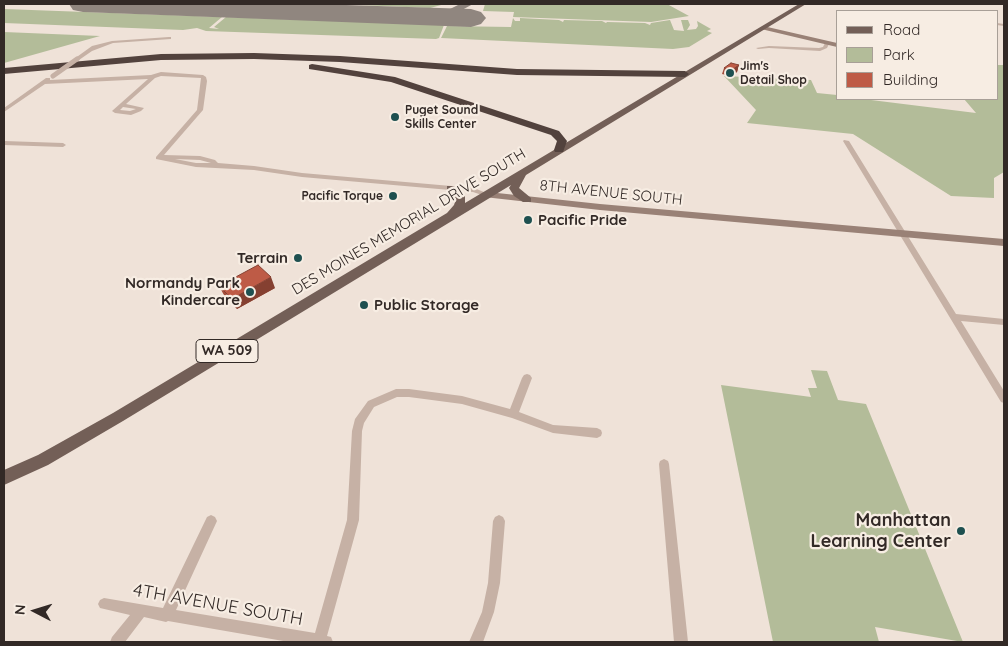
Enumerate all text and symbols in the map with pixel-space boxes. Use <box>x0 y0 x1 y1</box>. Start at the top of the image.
legend <box>836 10 998 100</box>
text: Road <box>883 20 920 39</box>
text: Park <box>883 45 915 64</box>
place label: Jim's Detail Shop <box>740 59 807 87</box>
marker: Jim's Detail Shop <box>724 67 736 79</box>
text: Building <box>883 70 938 89</box>
place label: Puget Sound Skills Center <box>405 103 478 131</box>
marker: Puget Sound Skills Center <box>389 111 401 123</box>
street label: DES MOINES MEMORIAL DRIVE SOUTH <box>289 145 529 299</box>
street label: 8TH AVENUE SOUTH <box>539 177 683 209</box>
place label: Pacific Torque <box>301 189 383 203</box>
marker: Pacific Torque <box>387 190 399 202</box>
place label: Pacific Pride <box>538 211 627 229</box>
marker: Pacific Pride <box>522 214 534 226</box>
place label: Terrain <box>237 249 288 267</box>
marker: Terrain <box>292 252 304 264</box>
place label: Normandy Park Kindercare <box>125 274 240 309</box>
marker: Normandy Park Kindercare <box>244 286 256 298</box>
place label: Public Storage <box>374 296 479 314</box>
marker: Public Storage <box>358 299 370 311</box>
road number: WA 509 <box>196 340 258 362</box>
place label: Manhattan Learning Center <box>811 510 951 552</box>
marker: Manhattan Learning Center <box>955 525 967 537</box>
street label: 4TH AVENUE SOUTH <box>131 579 305 631</box>
north arrow <box>10 586 60 636</box>
text: N <box>11 604 29 616</box>

